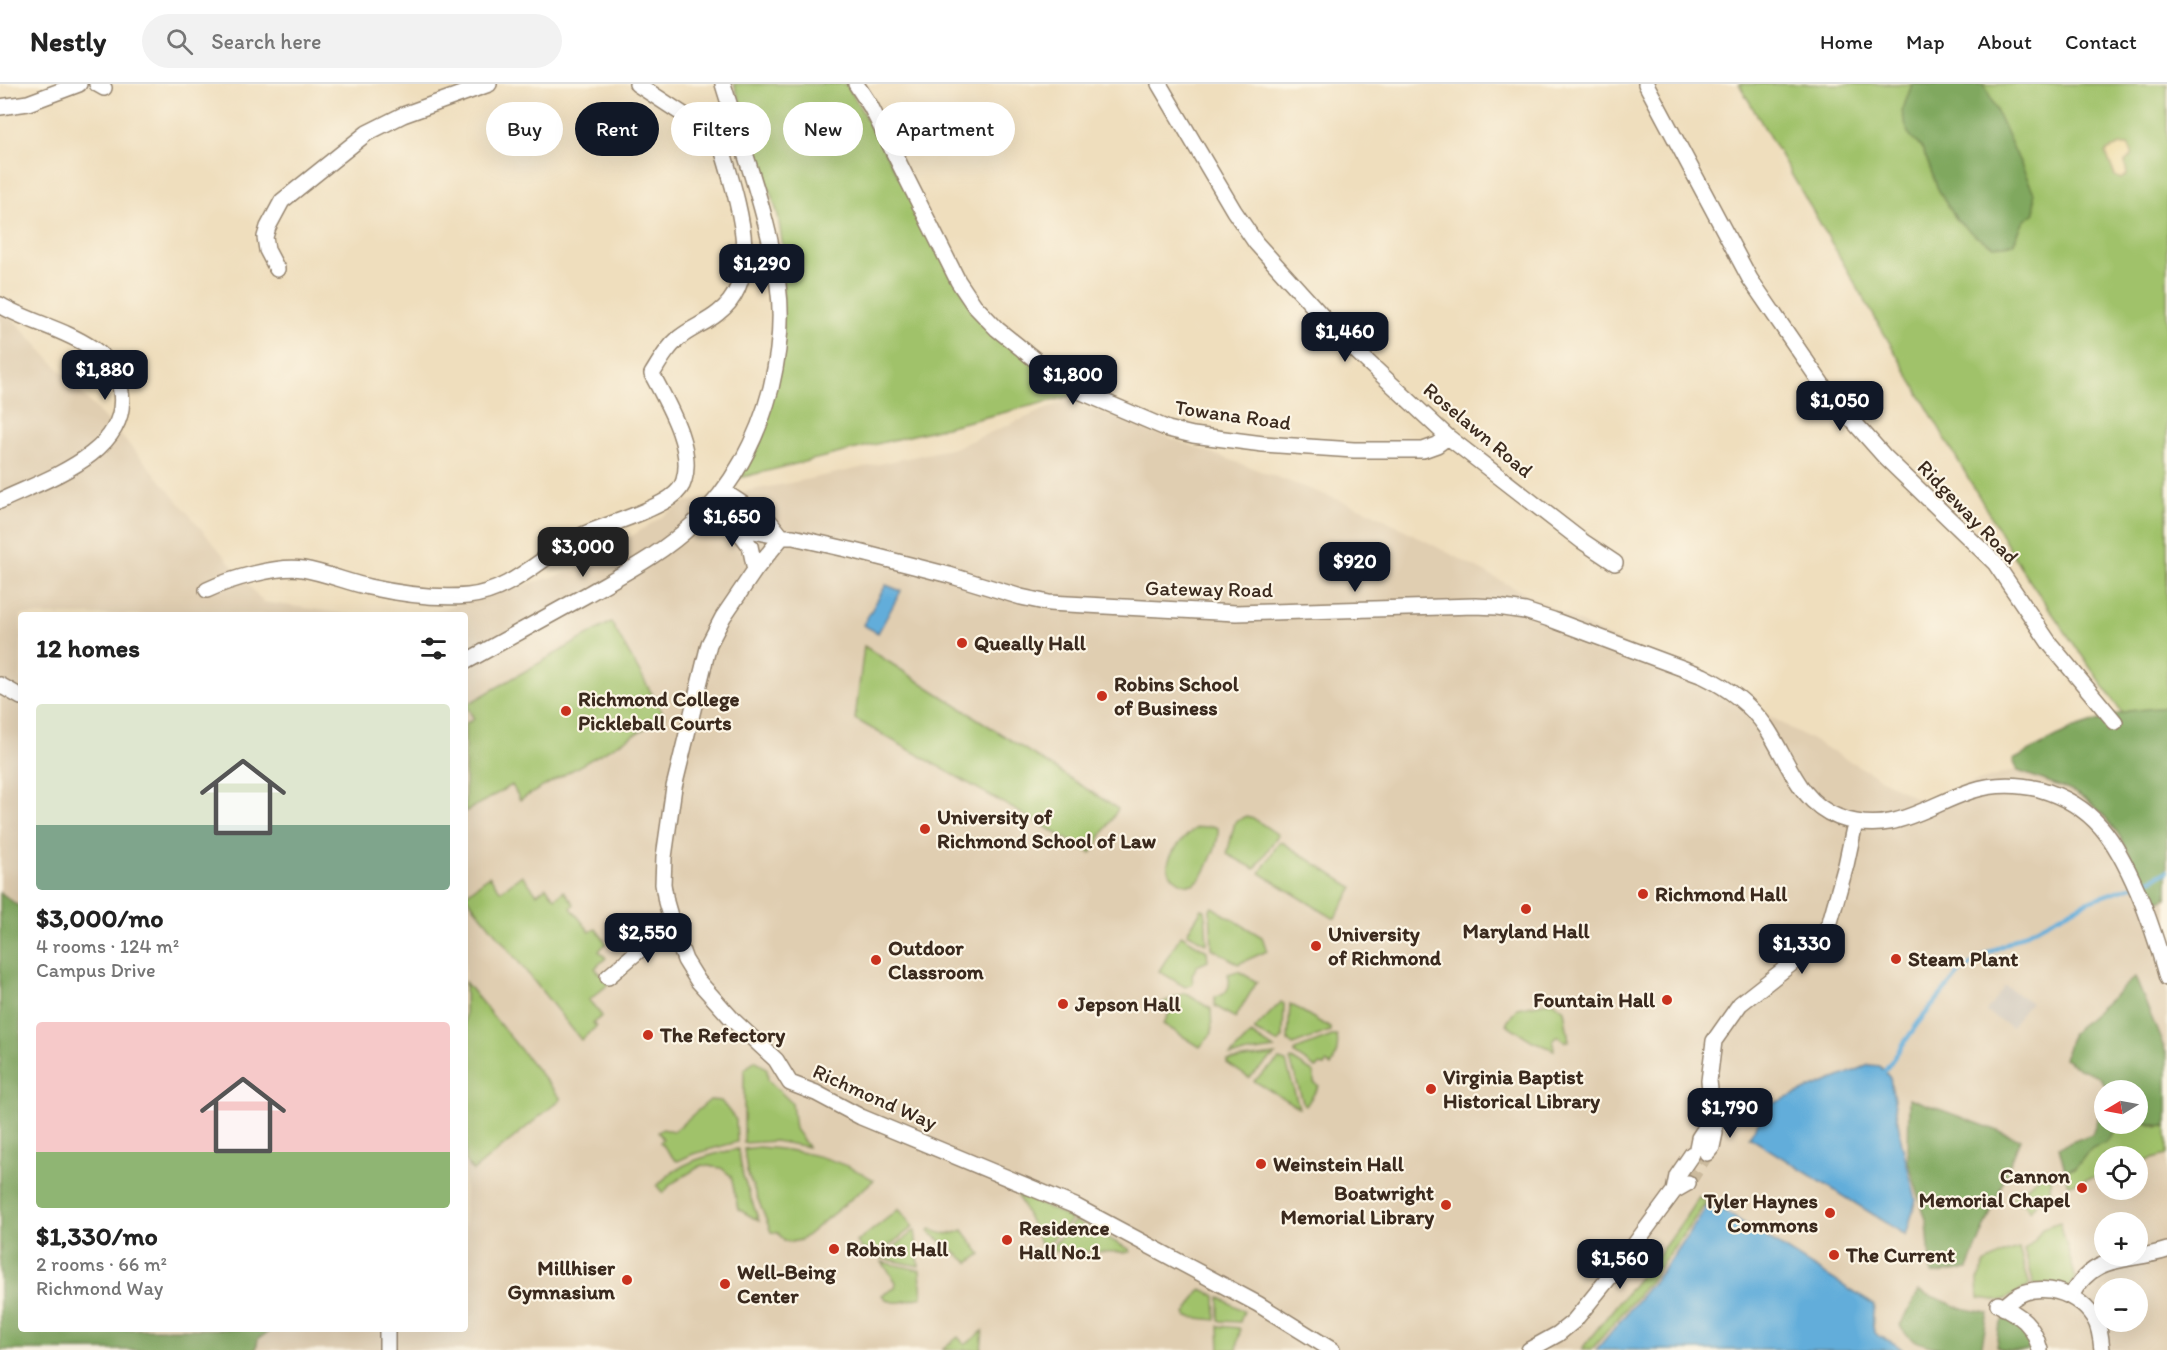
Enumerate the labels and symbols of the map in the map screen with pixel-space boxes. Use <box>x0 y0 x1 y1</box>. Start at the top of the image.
pin: $1,290 <box>713 244 811 295</box>
pin: $1,460 <box>1296 312 1394 363</box>
pin: $1,880 <box>56 350 154 401</box>
pin: $1,800 <box>1024 355 1122 406</box>
street label: Roselawn Road <box>1418 377 1538 483</box>
pin: $1,050 <box>1791 381 1889 432</box>
street label: Towana Road <box>1173 394 1293 435</box>
street label: Ridgeway Road <box>1912 454 2024 569</box>
pin: $1,650 <box>683 497 781 548</box>
pin: $3,000 <box>534 527 632 578</box>
pin: $920 <box>1319 542 1391 593</box>
street label: Gateway Road <box>1145 575 1274 602</box>
place label: Queally Hall <box>974 630 1087 656</box>
marker: Queally Hall <box>955 636 969 650</box>
place label: Robins School of Business <box>1114 671 1240 720</box>
place label: Richmond College Pickleball Courts <box>578 686 740 735</box>
marker: Robins School of Business <box>1095 689 1109 703</box>
marker: Richmond College Pickleball Courts <box>559 704 573 718</box>
place label: University of Richmond School of Law <box>937 804 1157 853</box>
marker: University of Richmond School of Law <box>918 822 932 836</box>
place label: Richmond Hall <box>1655 881 1788 906</box>
marker: Richmond Hall <box>1636 887 1650 901</box>
marker: Maryland Hall <box>1519 902 1533 916</box>
pin: $2,550 <box>599 913 697 964</box>
place label: Maryland Hall <box>1462 918 1591 944</box>
place label: University of Richmond <box>1328 921 1442 970</box>
pin: $1,330 <box>1753 924 1851 975</box>
place label: Outdoor Classroom <box>888 935 985 984</box>
marker: University of Richmond <box>1309 939 1323 953</box>
place label: Steam Plant <box>1908 946 2018 971</box>
marker: Steam Plant <box>1889 952 1903 966</box>
marker: Outdoor Classroom <box>869 953 883 967</box>
place label: Fountain Hall <box>1533 987 1656 1012</box>
place label: Jepson Hall <box>1074 991 1181 1017</box>
marker: Fountain Hall <box>1660 993 1674 1007</box>
marker: Jepson Hall <box>1056 997 1070 1011</box>
place label: The Refectory <box>659 1022 786 1048</box>
marker: The Refectory <box>641 1028 655 1042</box>
street label: Richmond Way <box>809 1058 941 1135</box>
place label: Virginia Baptist Historical Library <box>1443 1064 1601 1114</box>
north arrow <box>2094 1080 2148 1134</box>
marker: Virginia Baptist Historical Library <box>1424 1082 1438 1096</box>
pin: $1,790 <box>1681 1088 1779 1139</box>
place label: Weinstein Hall <box>1273 1151 1405 1176</box>
marker: Weinstein Hall <box>1254 1157 1268 1171</box>
place label: Cannon Memorial Chapel <box>1919 1163 2071 1213</box>
place label: Boatwright Memorial Library <box>1280 1180 1434 1230</box>
marker: Cannon Memorial Chapel <box>2075 1181 2089 1195</box>
place label: Tyler Haynes Commons <box>1703 1188 1818 1237</box>
marker: Boatwright Memorial Library <box>1439 1198 1453 1212</box>
marker: Tyler Haynes Commons <box>1823 1206 1837 1220</box>
place label: Residence Hall No.1 <box>1019 1215 1109 1264</box>
marker: Residence Hall No.1 <box>1000 1233 1014 1247</box>
place label: Robins Hall <box>846 1236 949 1261</box>
pin: $1,560 <box>1571 1239 1669 1290</box>
marker: Robins Hall <box>827 1242 841 1256</box>
place label: The Current <box>1845 1242 1955 1267</box>
marker: The Current <box>1827 1248 1841 1262</box>
place label: Millhiser Gymnasium <box>508 1255 616 1305</box>
place label: Well-Being Center <box>737 1259 837 1308</box>
marker: Millhiser Gymnasium <box>620 1273 634 1287</box>
marker: Well-Being Center <box>718 1277 732 1291</box>

